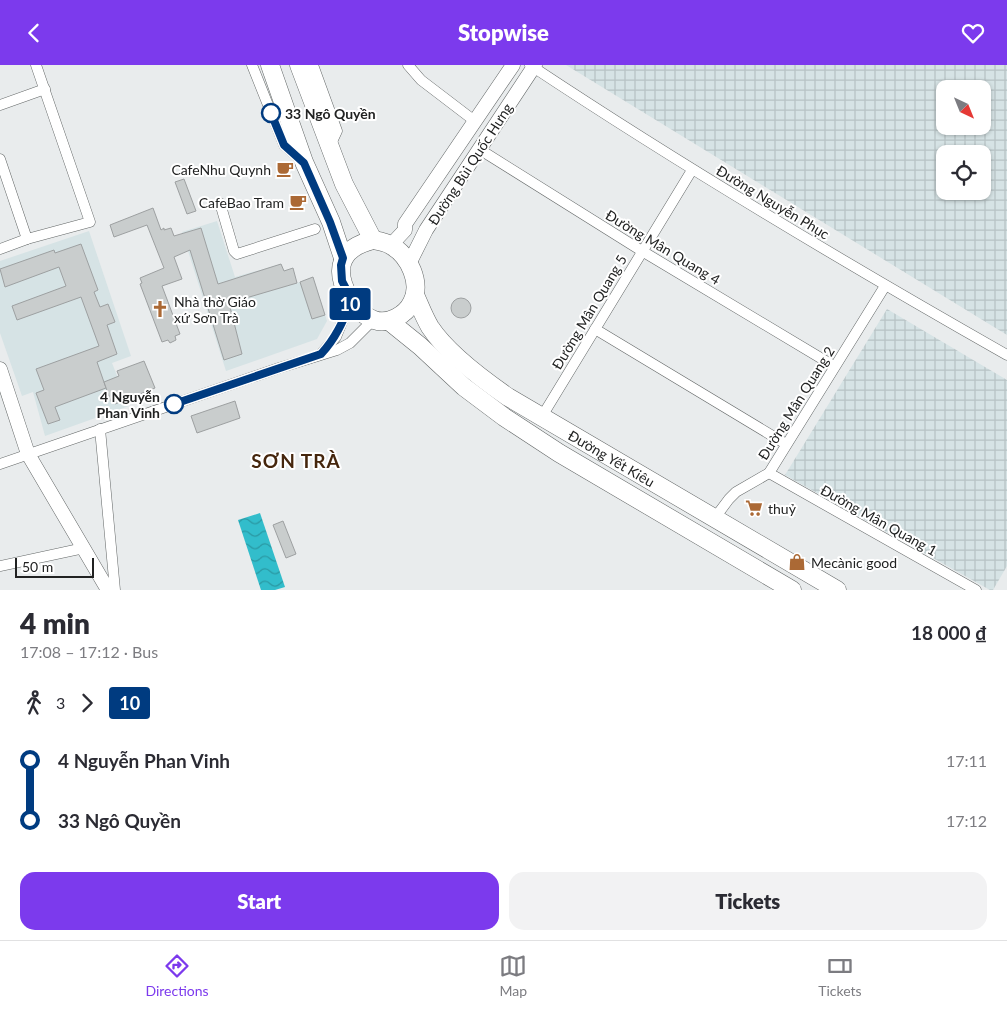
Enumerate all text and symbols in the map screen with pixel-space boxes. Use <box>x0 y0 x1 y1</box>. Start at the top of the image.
icon: back <box>20 19 48 47</box>
text: Stopwise <box>458 19 549 46</box>
icon: heart <box>959 19 987 47</box>
north arrow <box>936 80 991 135</box>
map controls <box>936 80 991 200</box>
street label: Đường Bùi Quốc Hưng <box>424 100 516 228</box>
marker: 33 Ngô Quyền <box>261 103 281 123</box>
place label: 33 Ngô Quyền <box>285 105 376 122</box>
button: locate <box>936 145 991 200</box>
cafe icon: CafeNhu Quynh <box>275 159 295 179</box>
place label: CafeNhu Quynh <box>171 161 271 178</box>
street label: Đường Nguyễn Phục <box>713 162 833 243</box>
cafe icon: CafeBao Tram <box>288 192 308 212</box>
place label: CafeBao Tram <box>199 194 284 211</box>
street label: Đường Mân Quang 4 <box>603 206 723 288</box>
street label: Đường Mân Quang 5 <box>548 252 630 372</box>
line badge: 10 <box>328 288 372 320</box>
place label: Nhà thờ Giáo xứ Sơn Trà <box>174 293 256 326</box>
text: 10 <box>340 293 360 315</box>
church icon: Nhà thờ Giáo xứ Sơn Trà <box>150 299 170 319</box>
street label: Đường Mân Quang 2 <box>754 343 838 463</box>
place label: 4 Nguyễn Phan Vinh <box>97 388 160 421</box>
marker: 4 Nguyễn Phan Vinh <box>164 394 184 414</box>
street label: Đường Yết Kiêu <box>566 426 658 490</box>
district label: SƠN TRÀ <box>251 449 341 472</box>
street label: Đường Mân Quang 1 <box>818 481 940 559</box>
supermarket icon: thuỷ <box>744 498 764 518</box>
place label: thuỷ <box>768 500 797 517</box>
shop icon: Mecànic good <box>787 552 807 572</box>
place label: Mecànic good <box>811 554 897 571</box>
scale bar <box>15 555 94 578</box>
text: 50 m <box>22 558 53 575</box>
text: 4 min <box>20 606 90 640</box>
text: 18 000 ₫ <box>911 621 987 644</box>
text: 17:08 – 17:12 · Bus <box>20 642 158 661</box>
icon: walk <box>20 689 48 717</box>
icon: forward <box>73 689 101 717</box>
text: 10 <box>119 692 140 714</box>
text: 3 <box>56 693 65 712</box>
text: 4 Nguyễn Phan Vinh <box>58 749 230 772</box>
text: 17:11 <box>946 751 987 770</box>
text: 33 Ngô Quyền <box>58 809 181 832</box>
text: 17:12 <box>946 811 987 830</box>
button: Start <box>20 872 499 930</box>
button: Tickets <box>509 872 987 930</box>
tab: Directions <box>145 952 209 999</box>
tab: Map <box>499 952 527 999</box>
tab: Tickets <box>818 952 862 999</box>

